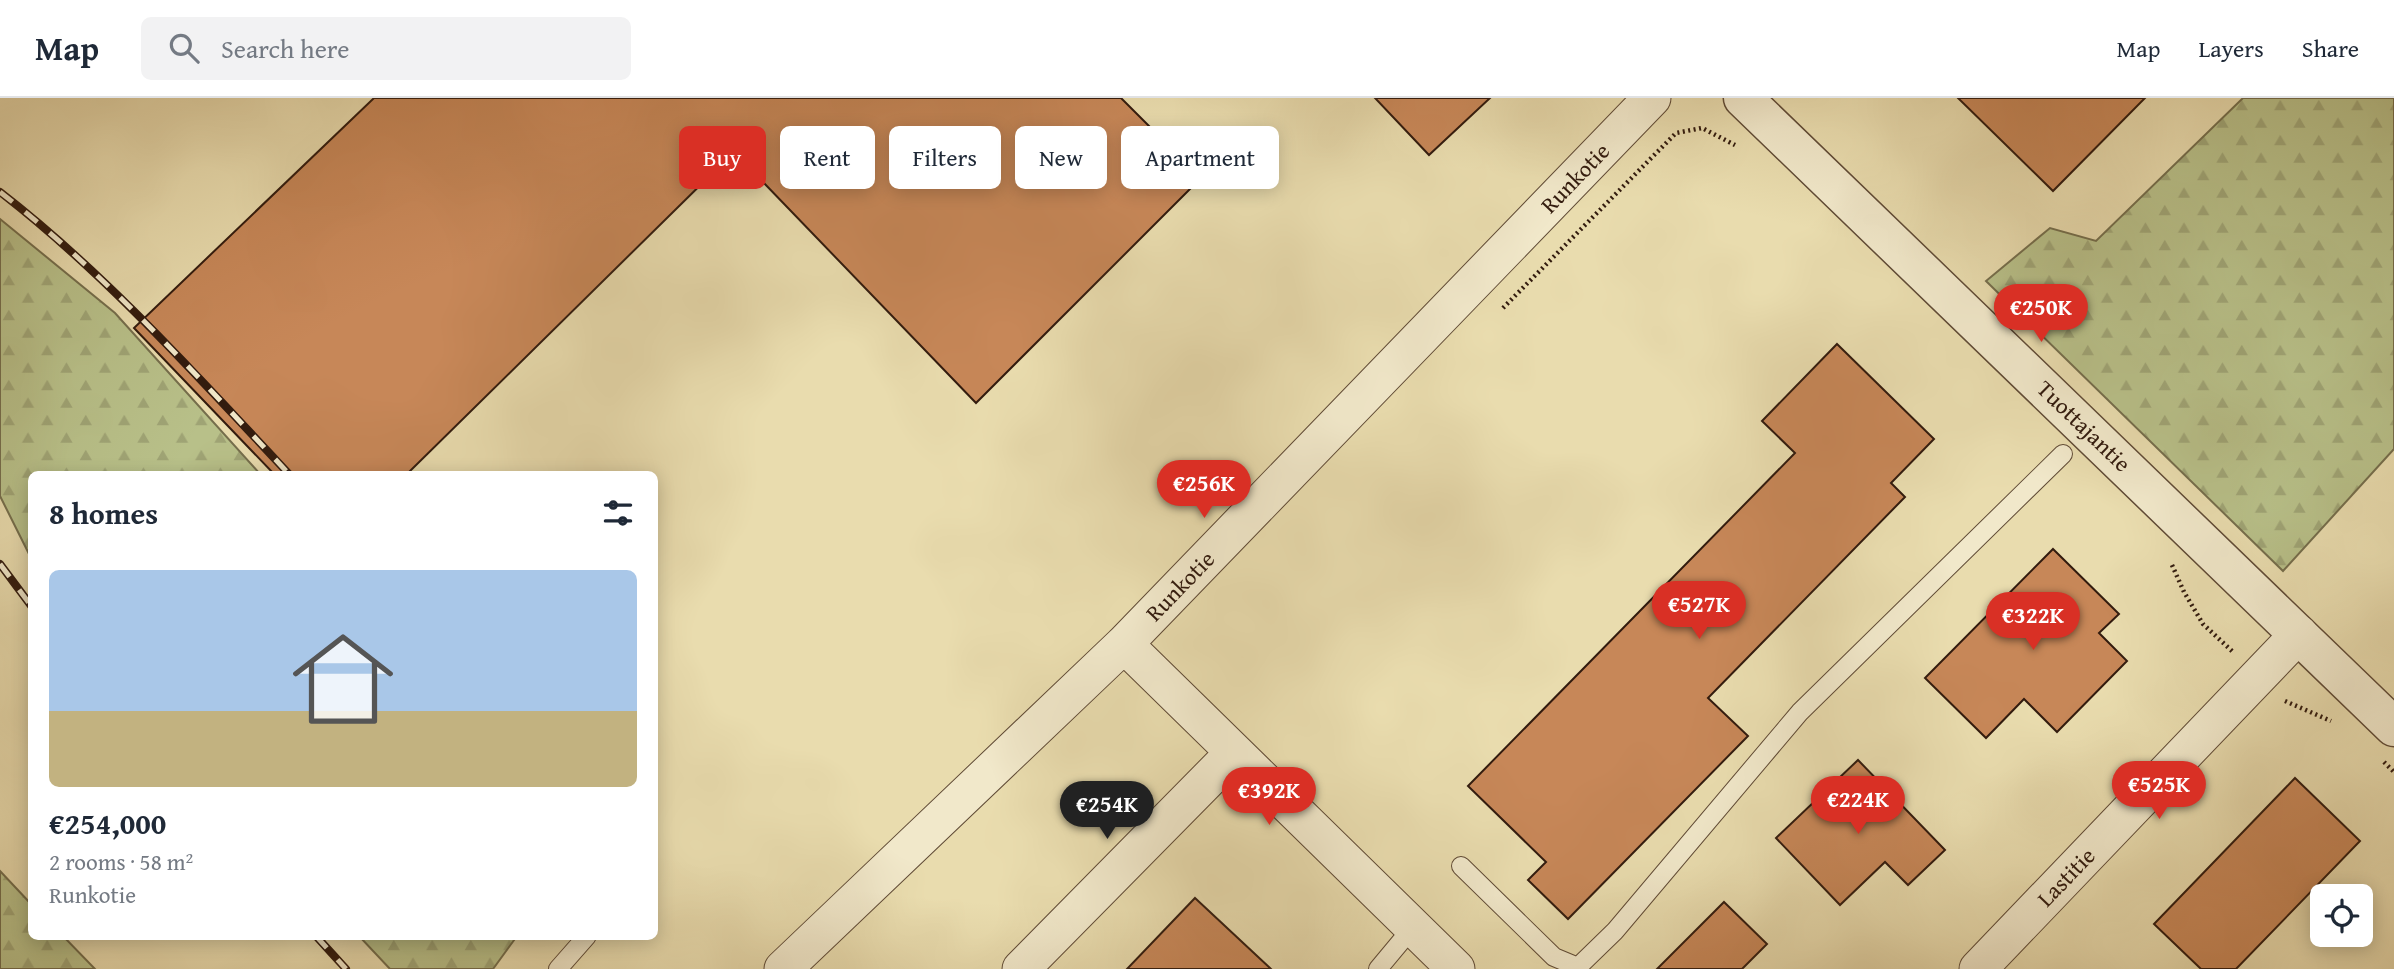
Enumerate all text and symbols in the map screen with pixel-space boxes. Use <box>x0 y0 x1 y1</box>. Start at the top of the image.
search box <box>141 17 631 80</box>
text: Map <box>35 24 99 72</box>
icon: search <box>165 29 203 67</box>
text: Search here <box>221 29 349 68</box>
text: Map <box>2117 31 2160 66</box>
text: Layers <box>2198 31 2264 66</box>
text: Share <box>2302 31 2359 66</box>
chip: Buy <box>679 126 766 189</box>
chip: Rent <box>780 126 875 189</box>
chip: Filters <box>889 126 1001 189</box>
chip: New <box>1015 126 1107 189</box>
chip: Apartment <box>1121 126 1279 189</box>
street label: Runkotie <box>1533 135 1617 220</box>
pin: €250K <box>1992 285 2090 344</box>
text: €250K <box>2010 290 2072 323</box>
street label: Tuottajantie <box>2030 372 2139 479</box>
pin: €256K <box>1155 460 1253 520</box>
text: €256K <box>1173 466 1235 499</box>
text: 8 homes <box>49 491 158 535</box>
icon: filters <box>599 494 637 532</box>
street label: Runkotie <box>1138 543 1222 628</box>
pin: €527K <box>1650 582 1748 641</box>
text: €527K <box>1668 587 1730 620</box>
pin: €322K <box>1984 592 2082 652</box>
text: €322K <box>2002 598 2064 631</box>
icon: home <box>280 616 406 742</box>
pin: €525K <box>2110 762 2208 821</box>
text: €525K <box>2128 767 2190 800</box>
pin: €392K <box>1220 768 1318 827</box>
text: €392K <box>1238 773 1300 806</box>
pin: €224K <box>1809 776 1907 836</box>
pin: €254K <box>1058 782 1156 841</box>
text: €224K <box>1827 782 1889 815</box>
text: €254K <box>1076 787 1138 820</box>
text: €254,000 <box>49 801 166 845</box>
street label: Lastitie <box>2029 840 2102 914</box>
text: 2 rooms · 58 m² <box>49 845 193 878</box>
text: Runkotie <box>49 878 136 911</box>
map controls <box>2310 884 2373 947</box>
button: locate <box>2310 884 2373 947</box>

